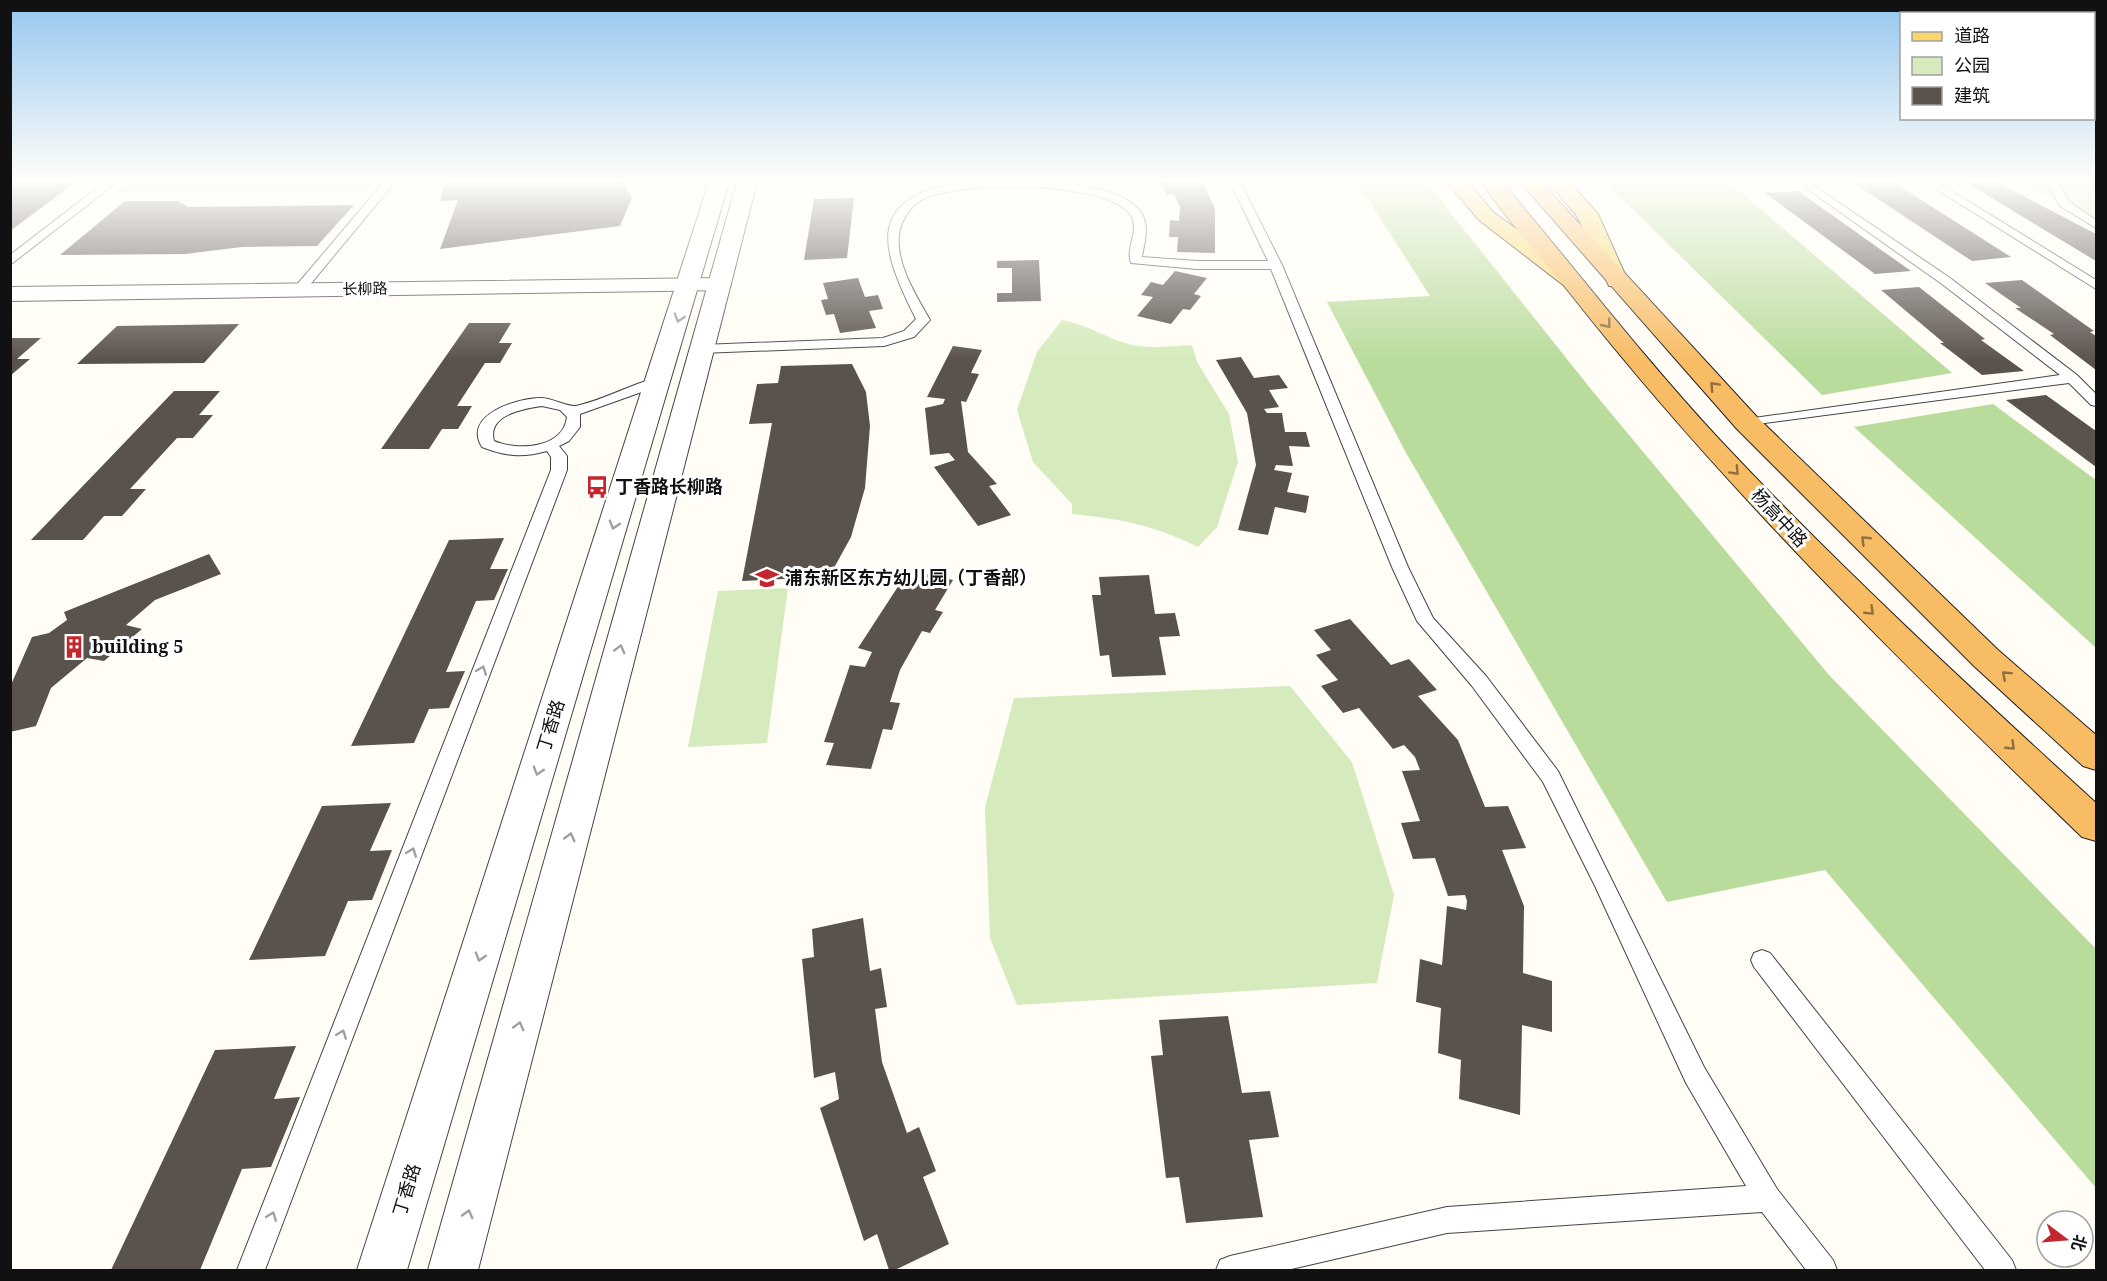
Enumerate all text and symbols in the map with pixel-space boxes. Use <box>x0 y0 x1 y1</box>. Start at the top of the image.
legend <box>1900 12 2095 120</box>
text: 道路 <box>1954 23 1990 47</box>
text: 公园 <box>1954 53 1990 77</box>
text: 建筑 <box>1954 83 1990 107</box>
street label: 长柳路 <box>342 278 388 298</box>
one-way arrow <box>673 312 686 323</box>
one-way arrow <box>1599 317 1610 328</box>
one-way arrow <box>1710 382 1721 393</box>
one-way arrow <box>1728 464 1739 475</box>
bus stop icon: 丁香路长柳路 <box>584 474 610 500</box>
place label: 丁香路长柳路 <box>615 474 723 498</box>
street label: 杨高中路 <box>1746 483 1813 552</box>
one-way arrow <box>609 519 621 530</box>
one-way arrow <box>1861 537 1872 548</box>
school or university icon: 浦东新区东方幼儿园（丁香部） <box>754 565 780 591</box>
place label: 浦东新区东方幼儿园（丁香部） <box>785 565 1037 589</box>
one-way arrow <box>1864 604 1874 615</box>
building icon: building 5 <box>61 634 87 660</box>
place label: building 5 <box>92 634 183 658</box>
one-way arrow <box>613 644 626 654</box>
one-way arrow <box>475 665 488 676</box>
one-way arrow <box>2002 671 2013 682</box>
street label: 丁香路 <box>531 696 569 755</box>
one-way arrow <box>2005 739 2015 750</box>
one-way arrow <box>532 765 545 776</box>
one-way arrow <box>563 833 575 843</box>
one-way arrow <box>405 847 418 858</box>
one-way arrow <box>475 951 487 962</box>
one-way arrow <box>512 1021 524 1032</box>
one-way arrow <box>335 1029 348 1040</box>
street label: 丁香路 <box>387 1160 425 1219</box>
one-way arrow <box>461 1209 474 1219</box>
north arrow <box>2035 1209 2095 1269</box>
one-way arrow <box>265 1211 278 1222</box>
text: 北 <box>2067 1232 2092 1254</box>

